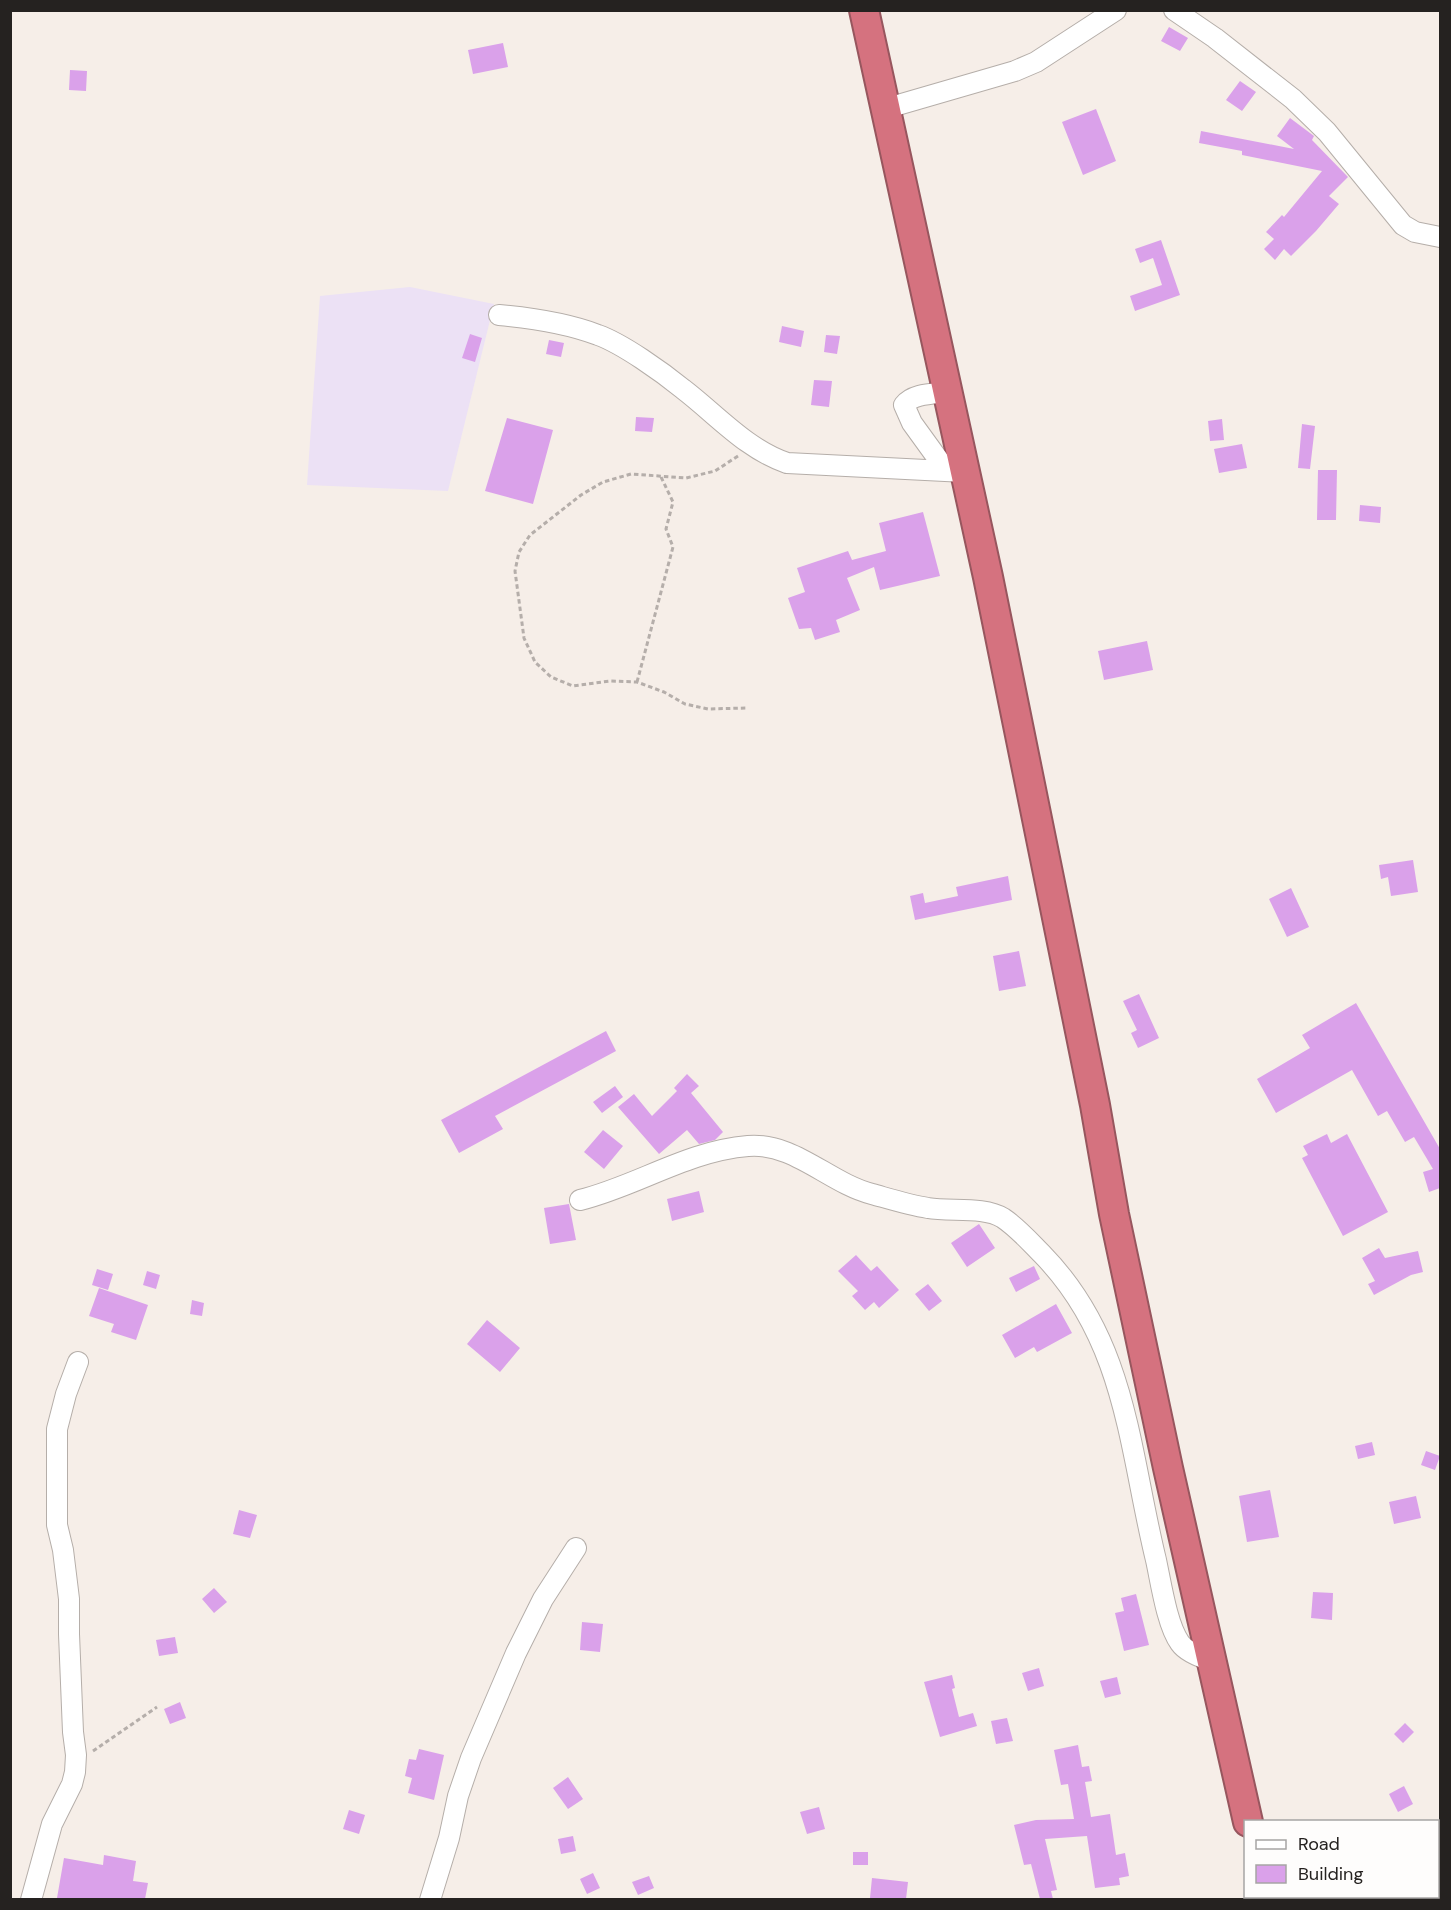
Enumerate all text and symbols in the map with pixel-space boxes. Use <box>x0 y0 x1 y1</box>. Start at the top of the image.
legend <box>1244 1820 1439 1898</box>
text: Road <box>1298 1832 1340 1856</box>
text: Building <box>1298 1862 1363 1886</box>

